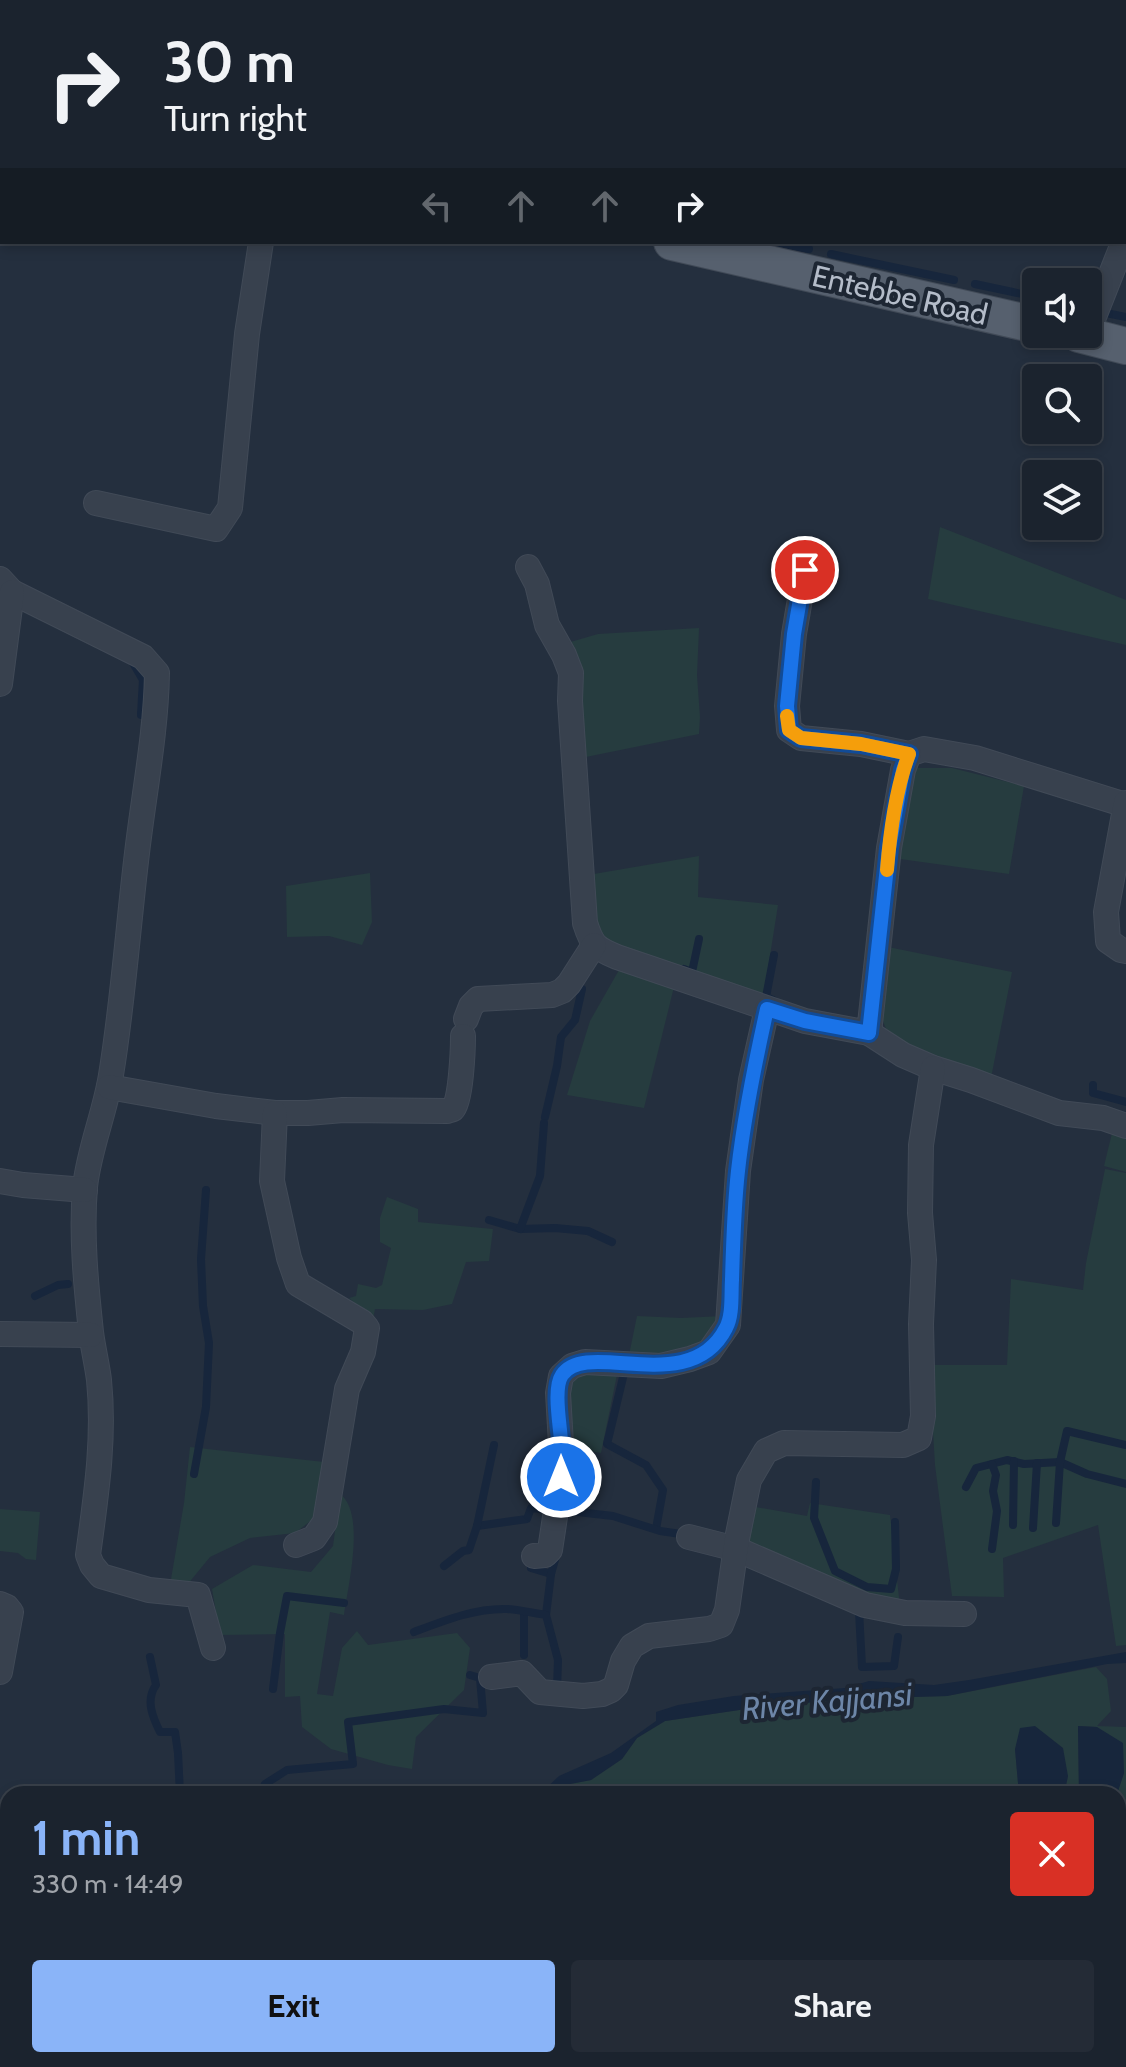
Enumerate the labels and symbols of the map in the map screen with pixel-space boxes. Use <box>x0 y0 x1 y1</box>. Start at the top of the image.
street label: Entebbe Road <box>809 257 991 333</box>
pin <box>771 536 839 604</box>
position arrow <box>519 1435 603 1519</box>
water label: River Kajjansi <box>740 1674 915 1728</box>

